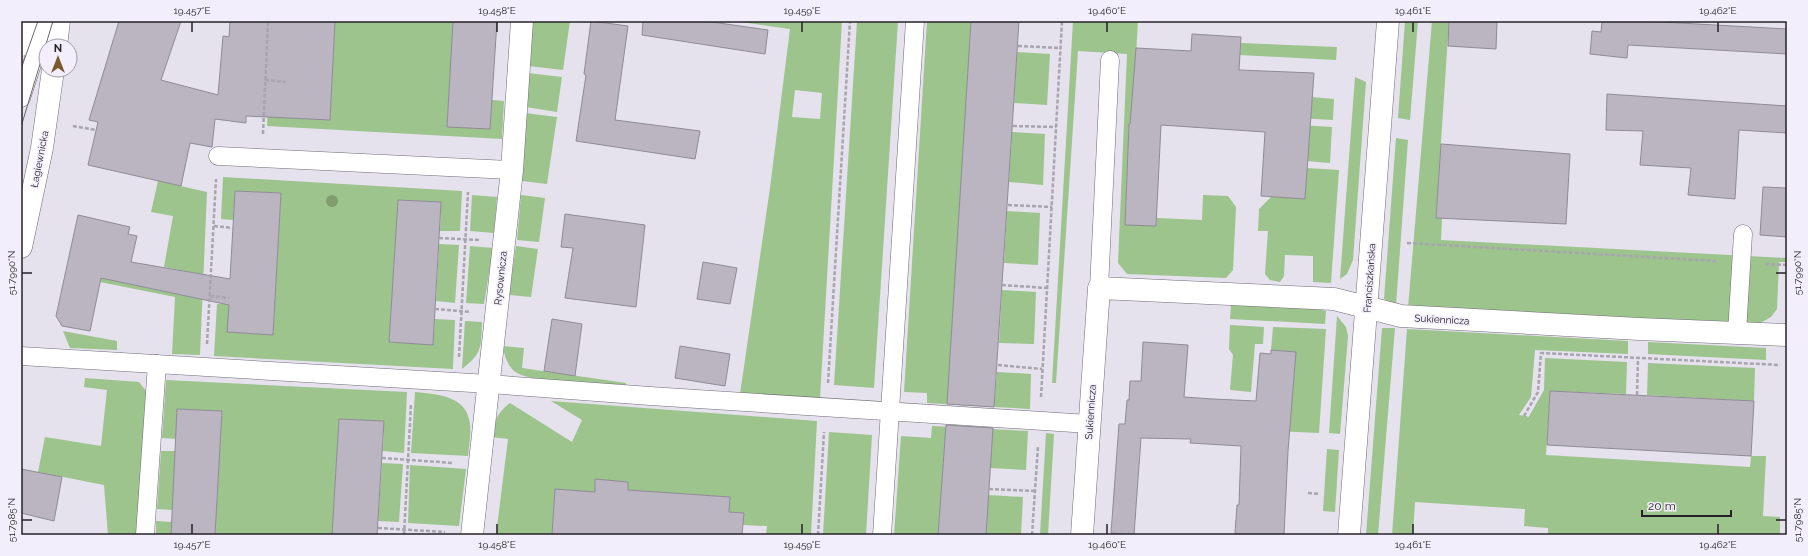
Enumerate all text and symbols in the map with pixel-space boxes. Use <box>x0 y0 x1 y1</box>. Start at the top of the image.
text: 19.457°E <box>173 5 211 16</box>
text: 19.458°E <box>478 5 516 16</box>
text: 19.459°E <box>783 5 821 16</box>
text: 19.460°E <box>1088 5 1126 16</box>
text: 19.461°E <box>1395 5 1431 16</box>
text: 19.462°E <box>1699 5 1737 16</box>
north arrow <box>38 38 78 78</box>
text: N <box>54 42 62 55</box>
street label: Łagiewnicka <box>29 130 50 189</box>
street label: Franciszkańska <box>1362 243 1377 313</box>
street label: Rysownicza <box>492 250 509 306</box>
text: 51.7990°N <box>6 251 17 295</box>
text: 51.7990°N <box>1792 251 1803 295</box>
street label: Sukiennicza <box>1414 313 1470 326</box>
street label: Sukiennicza <box>1083 384 1098 440</box>
scale bar <box>1642 492 1731 518</box>
text: 51.7985°N <box>6 498 17 542</box>
text: 51.7985°N <box>1792 498 1803 542</box>
text: 20 m <box>1648 499 1676 513</box>
text: 19.457°E <box>173 539 211 550</box>
text: 19.458°E <box>478 539 516 550</box>
text: 19.459°E <box>783 539 821 550</box>
text: 19.460°E <box>1088 539 1126 550</box>
text: 19.461°E <box>1395 539 1431 550</box>
text: 19.462°E <box>1699 539 1737 550</box>

